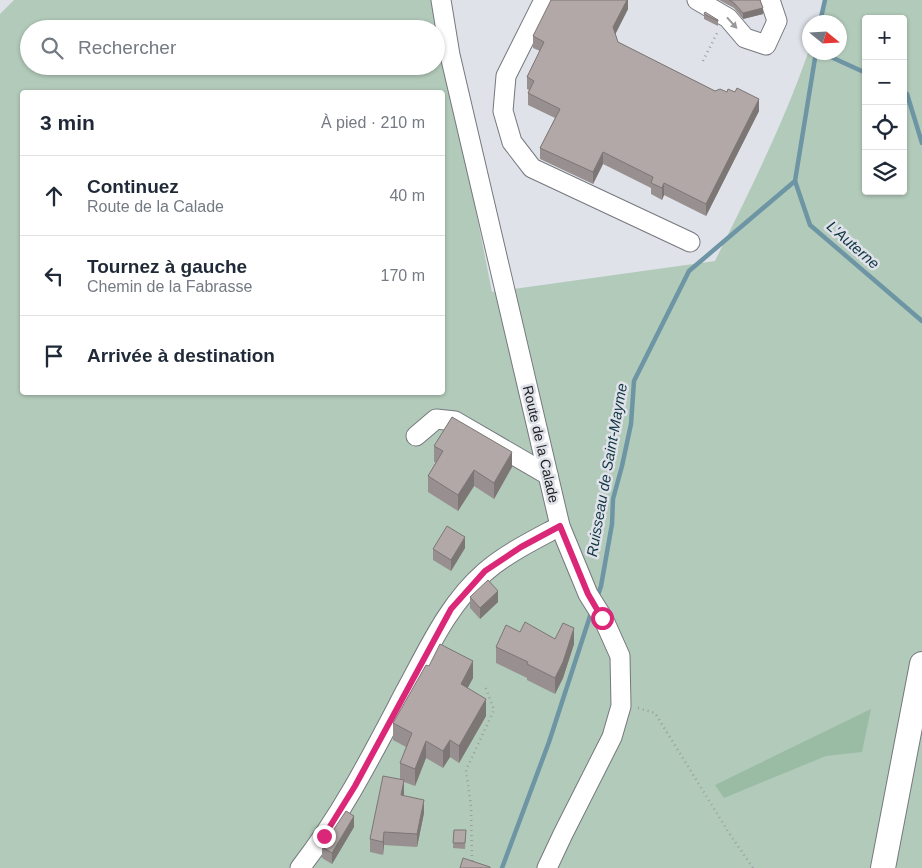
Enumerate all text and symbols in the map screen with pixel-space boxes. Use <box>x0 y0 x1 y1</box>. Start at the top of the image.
north arrow <box>802 15 847 60</box>
map controls <box>862 15 907 195</box>
button: + <box>862 15 907 60</box>
one-way arrow <box>726 16 738 28</box>
search box <box>20 20 445 75</box>
icon: search <box>38 34 66 62</box>
text: Rechercher <box>78 37 176 58</box>
button: − <box>862 60 907 105</box>
button: locate <box>862 105 907 150</box>
text: 3 min <box>40 111 95 134</box>
text: À pied · 210 m <box>321 114 425 131</box>
button: layers <box>862 150 907 195</box>
text: Continuez <box>87 176 179 197</box>
icon: ahead <box>40 182 68 210</box>
text: 40 m <box>389 187 425 204</box>
text: Route de la Calade <box>87 198 224 215</box>
water label: L'Auterne <box>824 217 883 272</box>
text: Tournez à gauche <box>87 256 247 277</box>
icon: left <box>40 262 68 290</box>
text: 170 m <box>381 267 425 284</box>
text: Chemin de la Fabrasse <box>87 278 252 295</box>
icon: arrive <box>40 342 68 370</box>
text: Arrivée à destination <box>87 345 275 366</box>
water label: Ruisseau de Saint-Mayme <box>583 382 630 558</box>
street label: Route de la Calade <box>520 384 562 504</box>
route start <box>591 607 614 630</box>
route end <box>313 825 336 848</box>

